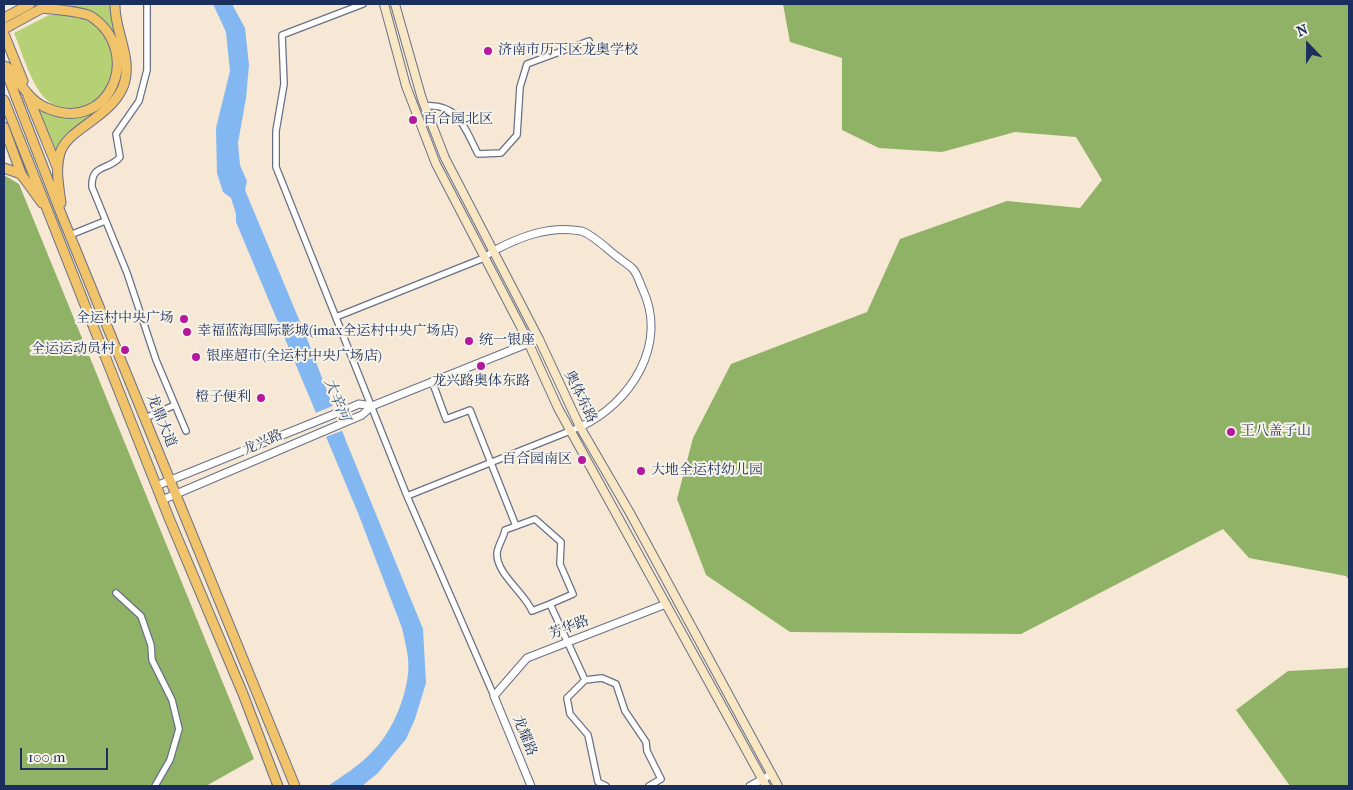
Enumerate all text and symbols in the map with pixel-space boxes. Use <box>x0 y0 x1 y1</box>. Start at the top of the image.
north arrow <box>1283 20 1333 70</box>
text: N <box>1294 21 1310 40</box>
place label: 济南市历下区龙奥学校 <box>498 43 638 59</box>
marker: 济南市历下区龙奥学校 <box>482 45 494 57</box>
place label: 百合园北区 <box>423 112 493 128</box>
marker: 百合园北区 <box>407 114 419 126</box>
place label: 全运村中央广场 <box>76 311 174 327</box>
marker: 全运村中央广场 <box>178 313 190 325</box>
place label: 幸福蓝海国际影城(imax全运村中央广场店) <box>197 324 458 340</box>
marker: 幸福蓝海国际影城(imax全运村中央广场店) <box>181 326 193 338</box>
place label: 统一银座 <box>479 333 535 349</box>
marker: 统一银座 <box>463 335 475 347</box>
place label: 全运运动员村 <box>31 342 115 358</box>
marker: 全运运动员村 <box>119 344 131 356</box>
place label: 银座超市(全运村中央广场店) <box>206 349 382 365</box>
marker: 银座超市(全运村中央广场店) <box>190 351 202 363</box>
marker: 龙兴路奥体东路 <box>475 360 487 372</box>
street label: 奥体东路 <box>560 368 600 426</box>
place label: 龙兴路奥体东路 <box>432 374 530 390</box>
water label: 大辛河 <box>319 376 353 424</box>
place label: 橙子便利 <box>195 390 251 406</box>
street label: 龙鼎大道 <box>143 392 179 450</box>
marker: 橙子便利 <box>255 392 267 404</box>
place label: 王八盖子山 <box>1241 424 1311 440</box>
marker: 王八盖子山 <box>1225 426 1237 438</box>
street label: 龙兴路 <box>240 427 286 459</box>
place label: 百合园南区 <box>502 452 572 468</box>
marker: 百合园南区 <box>576 454 588 466</box>
place label: 大地全运村幼儿园 <box>651 463 763 479</box>
marker: 大地全运村幼儿园 <box>635 465 647 477</box>
street label: 芳华路 <box>546 613 592 643</box>
street label: 龙耀路 <box>508 713 540 759</box>
scale bar <box>22 738 110 770</box>
text: 100 m <box>28 748 66 766</box>

